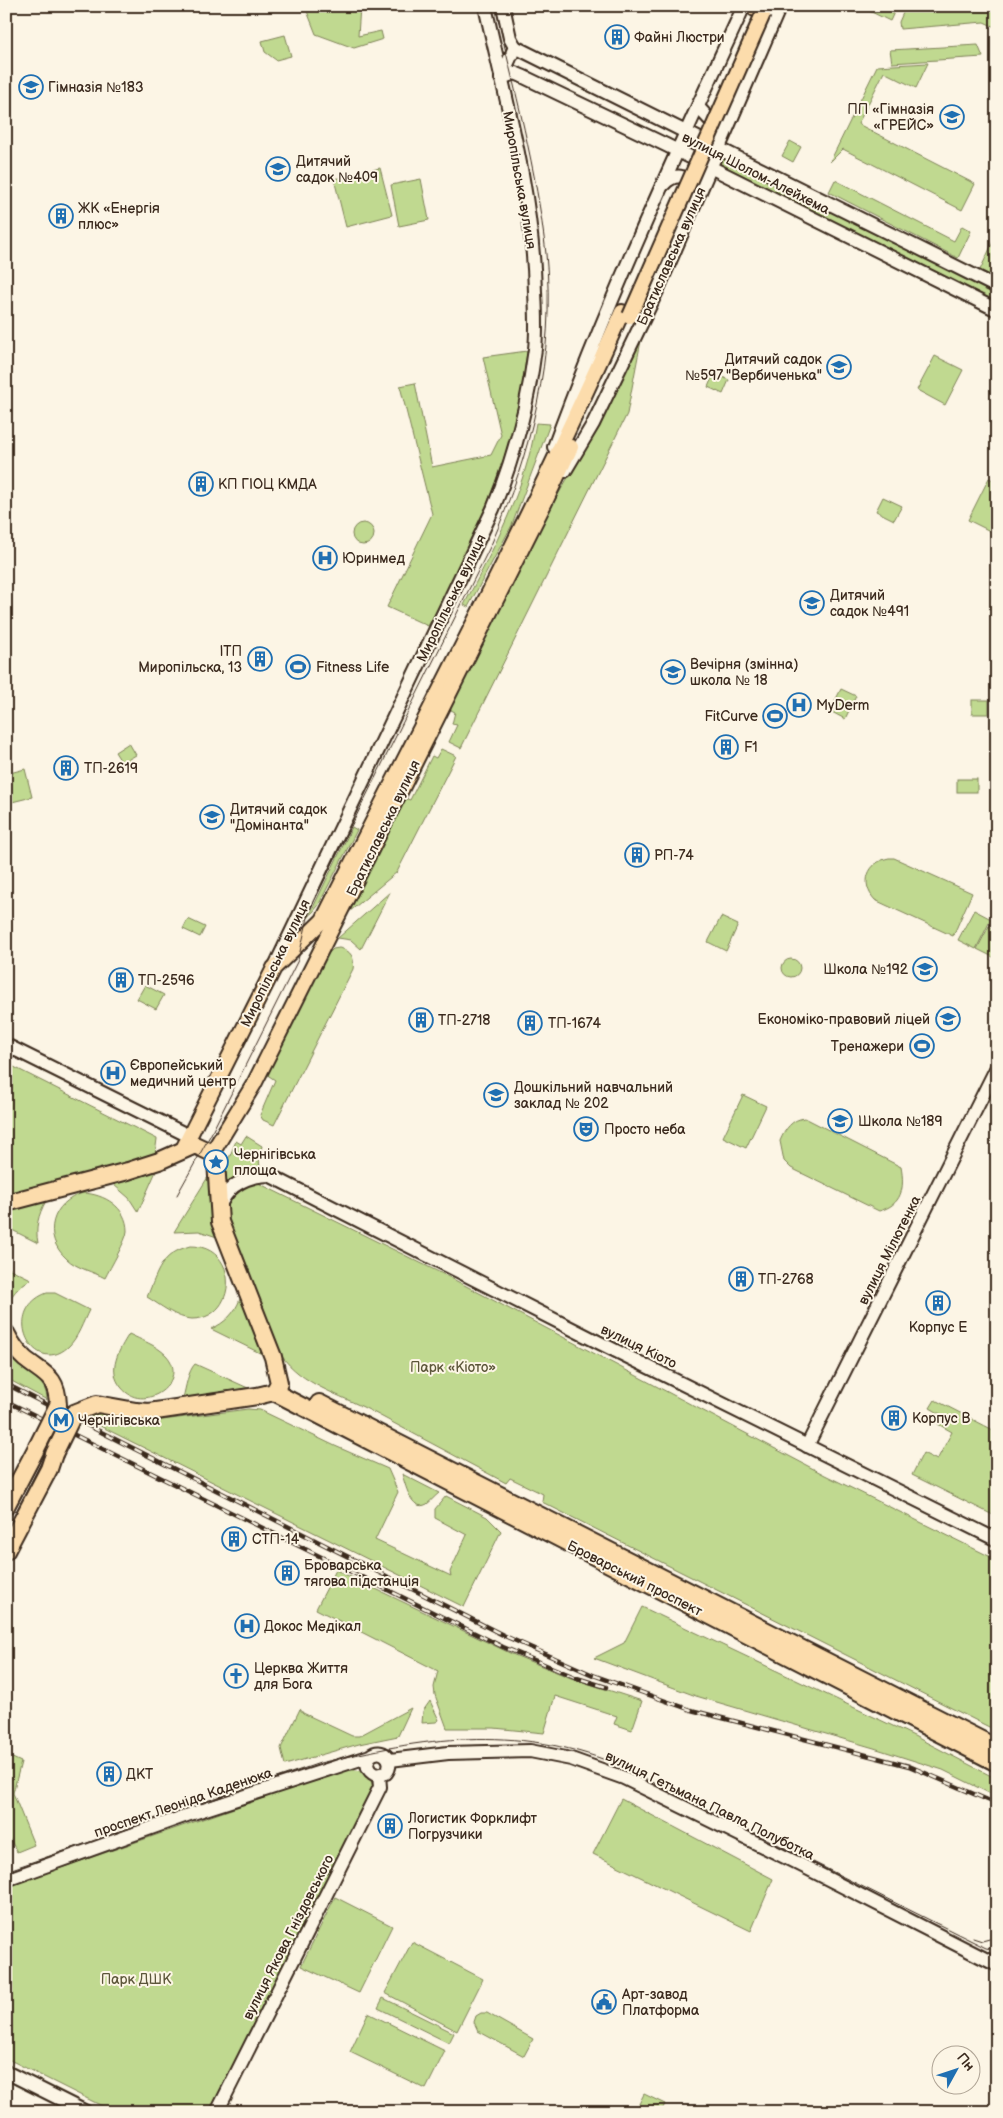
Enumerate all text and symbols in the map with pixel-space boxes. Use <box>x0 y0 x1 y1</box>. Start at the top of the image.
building icon: Файні Люстри <box>604 24 630 50</box>
place label: Файні Люстри <box>634 29 725 46</box>
school or university icon: Гімназія №183 <box>18 74 44 100</box>
place label: Гімназія №183 <box>48 79 144 96</box>
place label: ПП «Гімназія «ГРЕЙС» <box>847 101 934 134</box>
school or university icon: ПП «Гімназія «ГРЕЙС» <box>939 104 965 130</box>
street label: Миропільська вулиця <box>499 110 540 251</box>
street label: вулиця Шолом-Алейхема <box>679 129 833 218</box>
place label: Дитячий садок №409 <box>296 153 378 186</box>
school or university icon: Дитячий садок №409 <box>265 156 291 182</box>
street label: Братиславська вулиця <box>633 184 710 328</box>
place label: ЖК «Енергія плюс» <box>78 200 160 233</box>
building icon: ЖК «Енергія плюс» <box>48 203 74 229</box>
place label: Дитячий садок №597 "Вербиченька" <box>685 351 823 384</box>
school or university icon: Дитячий садок №597 "Вербиченька" <box>826 354 852 380</box>
building icon: КП ГІОЦ КМДА <box>188 471 214 497</box>
place label: КП ГІОЦ КМДА <box>218 476 317 493</box>
street label: Миропільська вулиця <box>413 531 490 665</box>
hospital icon: Юринмед <box>312 545 338 571</box>
place label: Юринмед <box>342 550 405 567</box>
place label: Дитячий садок №491 <box>830 587 909 620</box>
school or university icon: Дитячий садок №491 <box>799 590 825 616</box>
place label: ІТП Миропільска, 13 <box>138 643 242 676</box>
building icon: ІТП Миропільска, 13 <box>247 646 273 672</box>
sports icon: Fitness Life <box>285 654 311 680</box>
place label: Вечірня (змінна) школа № 18 <box>690 656 799 689</box>
place label: Fitness Life <box>316 659 389 676</box>
school or university icon: Вечірня (змінна) школа № 18 <box>660 659 686 685</box>
hospital icon: MyDerm <box>786 692 812 718</box>
place label: MyDerm <box>816 697 869 714</box>
sports icon: FitCurve <box>762 703 788 729</box>
place label: FitCurve <box>704 708 758 725</box>
building icon: F1 <box>713 734 739 760</box>
place label: F1 <box>744 739 758 756</box>
building icon: ТП-2619 <box>53 755 79 781</box>
street label: Братиславська вулиця <box>343 757 424 899</box>
place label: ТП-2619 <box>84 760 138 777</box>
place label: Дитячий садок "Домінанта" <box>230 801 328 834</box>
school or university icon: Дитячий садок "Домінанта" <box>199 804 225 830</box>
building icon: РП-74 <box>624 842 650 868</box>
place label: РП-74 <box>654 847 694 864</box>
street label: Миропільська вулиця <box>237 896 314 1030</box>
school or university icon: Школа №192 <box>912 956 938 982</box>
place label: Школа №192 <box>823 961 909 978</box>
building icon: ТП-2596 <box>108 967 134 993</box>
place label: ТП-2596 <box>138 972 195 989</box>
school or university icon: Економіко-правовий ліцей <box>935 1006 961 1032</box>
building icon: ТП-2718 <box>408 1007 434 1033</box>
building icon: ТП-1674 <box>517 1010 543 1036</box>
place label: Економіко-правовий ліцей <box>758 1011 930 1028</box>
place label: ТП-2718 <box>438 1012 490 1029</box>
place label: ТП-1674 <box>548 1015 602 1032</box>
sports icon: Тренажери <box>909 1033 935 1059</box>
place label: Тренажери <box>831 1038 904 1055</box>
place label: Європейський медичний центр <box>130 1057 237 1090</box>
hospital icon: Європейський медичний центр <box>100 1060 126 1086</box>
place label: Дошкільний навчальний заклад № 202 <box>514 1079 673 1112</box>
school or university icon: Дошкільний навчальний заклад № 202 <box>483 1082 509 1108</box>
school or university icon: Школа №189 <box>827 1108 853 1134</box>
place label: Школа №189 <box>858 1113 943 1130</box>
theatre icon: Просто неба <box>573 1116 599 1142</box>
place label: Просто неба <box>604 1121 686 1138</box>
place label: Чернігівська площа <box>234 1146 317 1179</box>
place icon: Чернігівська площа <box>203 1149 229 1175</box>
street label: вулиця Мілютенка <box>855 1192 925 1308</box>
building icon: ТП-2768 <box>728 1266 754 1292</box>
place label: ТП-2768 <box>758 1271 814 1288</box>
building icon: Корпус Е <box>925 1290 951 1316</box>
place label: Корпус Е <box>909 1319 967 1336</box>
street label: вулиця Кіото <box>598 1321 680 1372</box>
park label: Парк «Кіото» <box>410 1359 496 1376</box>
building icon: Корпус В <box>881 1405 907 1431</box>
metro station icon: Чернігівська <box>48 1407 74 1433</box>
place label: Корпус В <box>912 1410 970 1427</box>
place label: Чернігівська <box>78 1412 161 1429</box>
building icon: СТП-14 <box>221 1526 247 1552</box>
place label: СТП-14 <box>252 1531 300 1548</box>
street label: Броварський проспект <box>564 1537 706 1620</box>
place label: Броварська тягова підстанція <box>304 1557 419 1590</box>
building icon: Броварська тягова підстанція <box>274 1560 300 1586</box>
hospital icon: Докос Медікал <box>234 1613 260 1639</box>
place label: Докос Медікал <box>264 1618 361 1635</box>
place label: Церква Життя для Бога <box>254 1660 348 1693</box>
church icon: Церква Життя для Бога <box>223 1663 249 1689</box>
street label: вулиця Гетьмана Павла Полуботка <box>602 1747 818 1864</box>
building icon: ДКТ <box>96 1761 122 1787</box>
street label: проспект Леоніда Каденюка <box>92 1764 275 1841</box>
place label: ДКТ <box>126 1766 154 1783</box>
place label: Логистик Форклифт Погрузчики <box>407 1810 538 1843</box>
building icon: Логистик Форклифт Погрузчики <box>377 1813 403 1839</box>
street label: вулиця Якова Гніздовського <box>239 1852 338 2023</box>
park label: Парк ДШК <box>101 1971 172 1988</box>
place label: Арт-завод Платформа <box>621 1986 700 2019</box>
public building icon: Арт-завод Платформа <box>591 1989 617 2015</box>
north arrow <box>930 2046 980 2096</box>
text: Пн <box>953 2049 978 2075</box>

